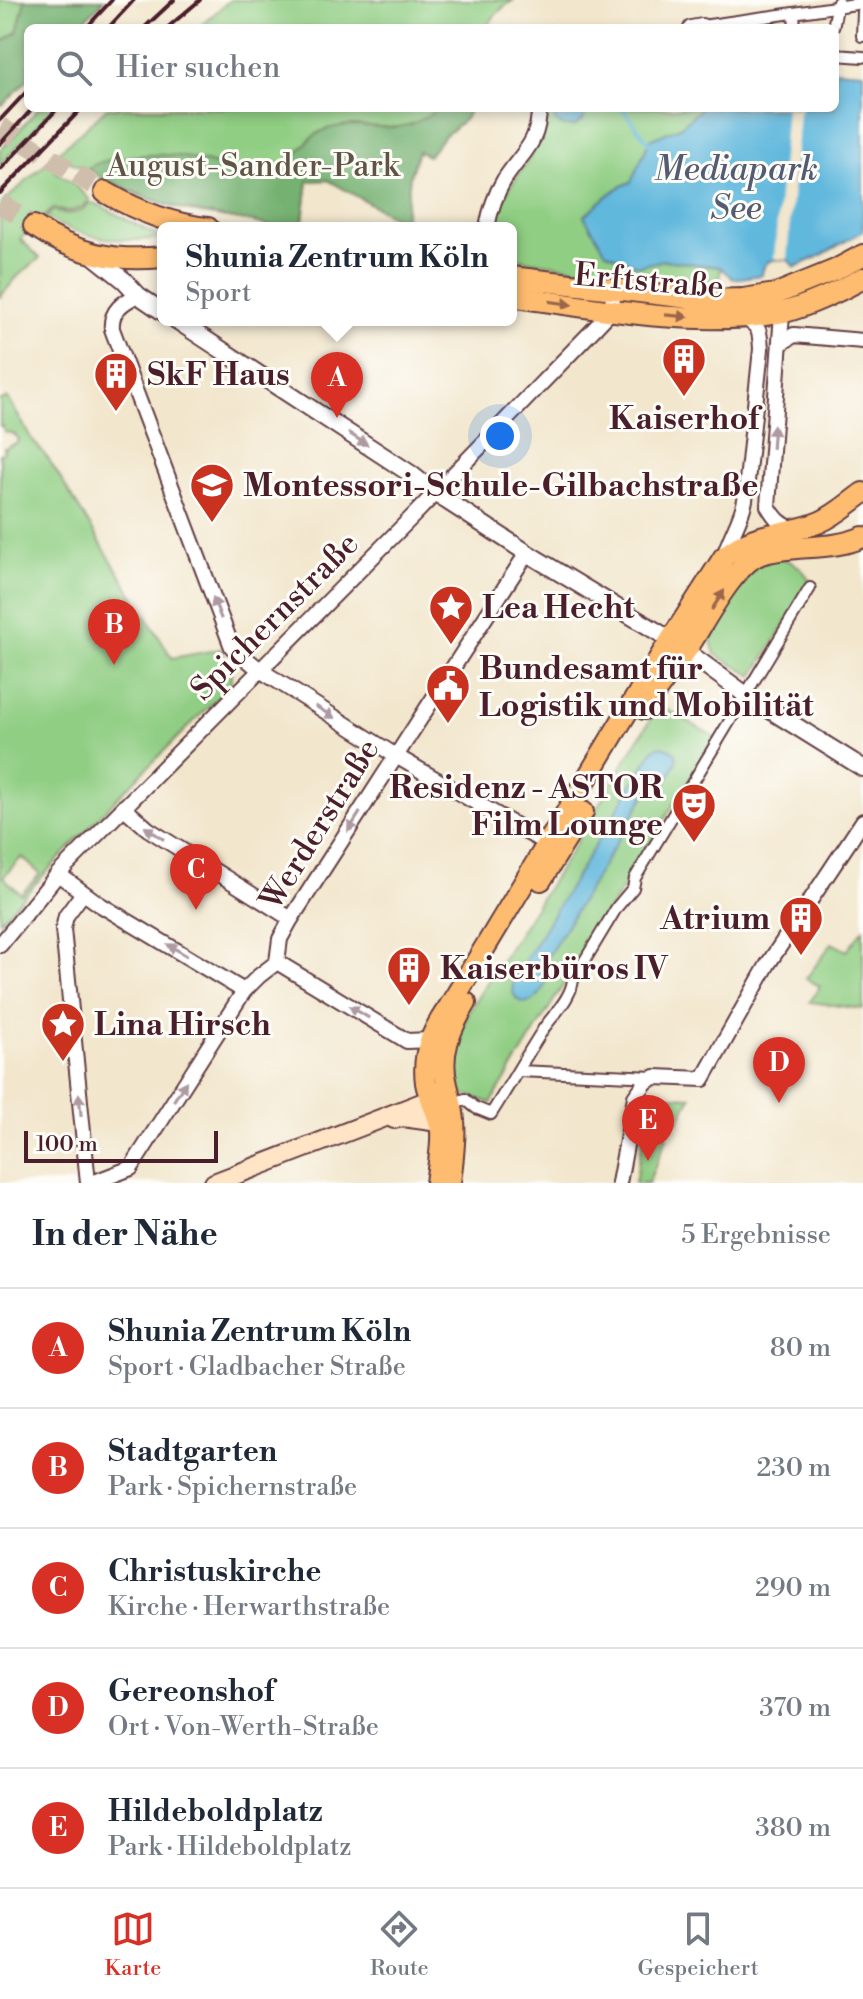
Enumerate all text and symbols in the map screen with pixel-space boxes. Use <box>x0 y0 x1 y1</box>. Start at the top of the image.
search box <box>24 24 839 112</box>
icon: search <box>52 46 96 90</box>
text: Hier suchen <box>116 49 280 87</box>
park label: August-Sander-Park <box>106 146 402 186</box>
water label: Mediapark See <box>654 149 818 230</box>
popup <box>157 222 517 326</box>
text: Shunia Zentrum Köln <box>185 239 489 277</box>
street label: Erftstraße <box>572 255 726 307</box>
text: Sport <box>185 277 251 309</box>
one-way arrow <box>549 297 574 310</box>
one-way arrow <box>665 310 690 323</box>
building icon: Kaiserhof <box>660 335 708 398</box>
building icon: SkF Haus <box>92 350 140 413</box>
pin: A <box>311 352 363 418</box>
place label: SkF Haus <box>147 355 290 395</box>
place label: Kaiserhof <box>609 399 763 439</box>
your location <box>480 416 520 456</box>
one-way arrow <box>767 424 780 449</box>
one-way arrow <box>348 432 369 447</box>
school or university icon: Montessori-Schule-Gilbachstraße <box>188 461 236 524</box>
place label: Montessori-Schule-Gilbachstraße <box>243 466 759 506</box>
street label: Spichernstraße <box>182 524 367 709</box>
place icon: Lea Hecht <box>427 583 475 646</box>
place label: Lea Hecht <box>482 588 635 628</box>
one-way arrow <box>710 589 725 611</box>
one-way arrow <box>210 596 223 620</box>
pin: B <box>88 599 140 665</box>
place label: Bundesamt für Logistik und Mobilität <box>479 649 814 726</box>
public building icon: Bundesamt für Logistik und Mobilität <box>424 662 472 725</box>
one-way arrow <box>315 704 336 719</box>
street label: Werderstraße <box>251 731 388 918</box>
place label: Residenz - ASTOR Film Lounge <box>389 768 664 845</box>
theatre icon: Residenz - ASTOR Film Lounge <box>670 781 718 844</box>
one-way arrow <box>347 811 361 833</box>
one-way arrow <box>143 826 165 841</box>
pin: C <box>170 844 222 910</box>
building icon: Atrium <box>777 894 825 957</box>
place label: Atrium <box>659 899 770 939</box>
one-way arrow <box>166 944 188 958</box>
building icon: Kaiserbüros IV <box>385 944 433 1007</box>
place label: Kaiserbüros IV <box>440 949 668 989</box>
place icon: Lina Hirsch <box>39 1000 87 1063</box>
place label: Lina Hirsch <box>94 1005 271 1045</box>
one-way arrow <box>348 1005 370 1019</box>
pin: D <box>753 1037 805 1103</box>
one-way arrow <box>173 1080 188 1101</box>
one-way arrow <box>73 1092 86 1117</box>
pin: E <box>622 1095 674 1161</box>
scale bar <box>24 1127 218 1163</box>
text: 100 m <box>36 1131 98 1158</box>
text: In der Nähe <box>32 1214 218 1256</box>
text: 5 Ergebnisse <box>681 1219 831 1251</box>
text: Shunia Zentrum Köln <box>108 1313 411 1351</box>
text: A <box>49 1332 67 1364</box>
text: 80 m <box>770 1332 831 1364</box>
text: Sport · Gladbacher Straße <box>108 1351 406 1383</box>
text: Stadtgarten <box>108 1433 277 1471</box>
text: B <box>48 1452 68 1484</box>
text: 230 m <box>756 1452 831 1484</box>
text: Park · Spichernstraße <box>108 1471 357 1503</box>
text: Christuskirche <box>108 1553 321 1591</box>
text: C <box>49 1572 67 1604</box>
text: 290 m <box>755 1572 831 1604</box>
text: Kirche · Herwarthstraße <box>108 1591 390 1623</box>
text: Gereonshof <box>108 1673 274 1711</box>
text: D <box>48 1692 68 1724</box>
text: 370 m <box>759 1692 831 1724</box>
text: Ort · Von-Werth-Straße <box>108 1711 379 1743</box>
text: Hildeboldplatz <box>108 1793 323 1831</box>
text: E <box>49 1812 67 1844</box>
text: 380 m <box>755 1812 831 1844</box>
text: Park · Hildeboldplatz <box>108 1831 352 1863</box>
tab: Karte <box>104 1907 161 1982</box>
tab: Route <box>370 1907 429 1982</box>
tab: Gespeichert <box>637 1907 759 1982</box>

